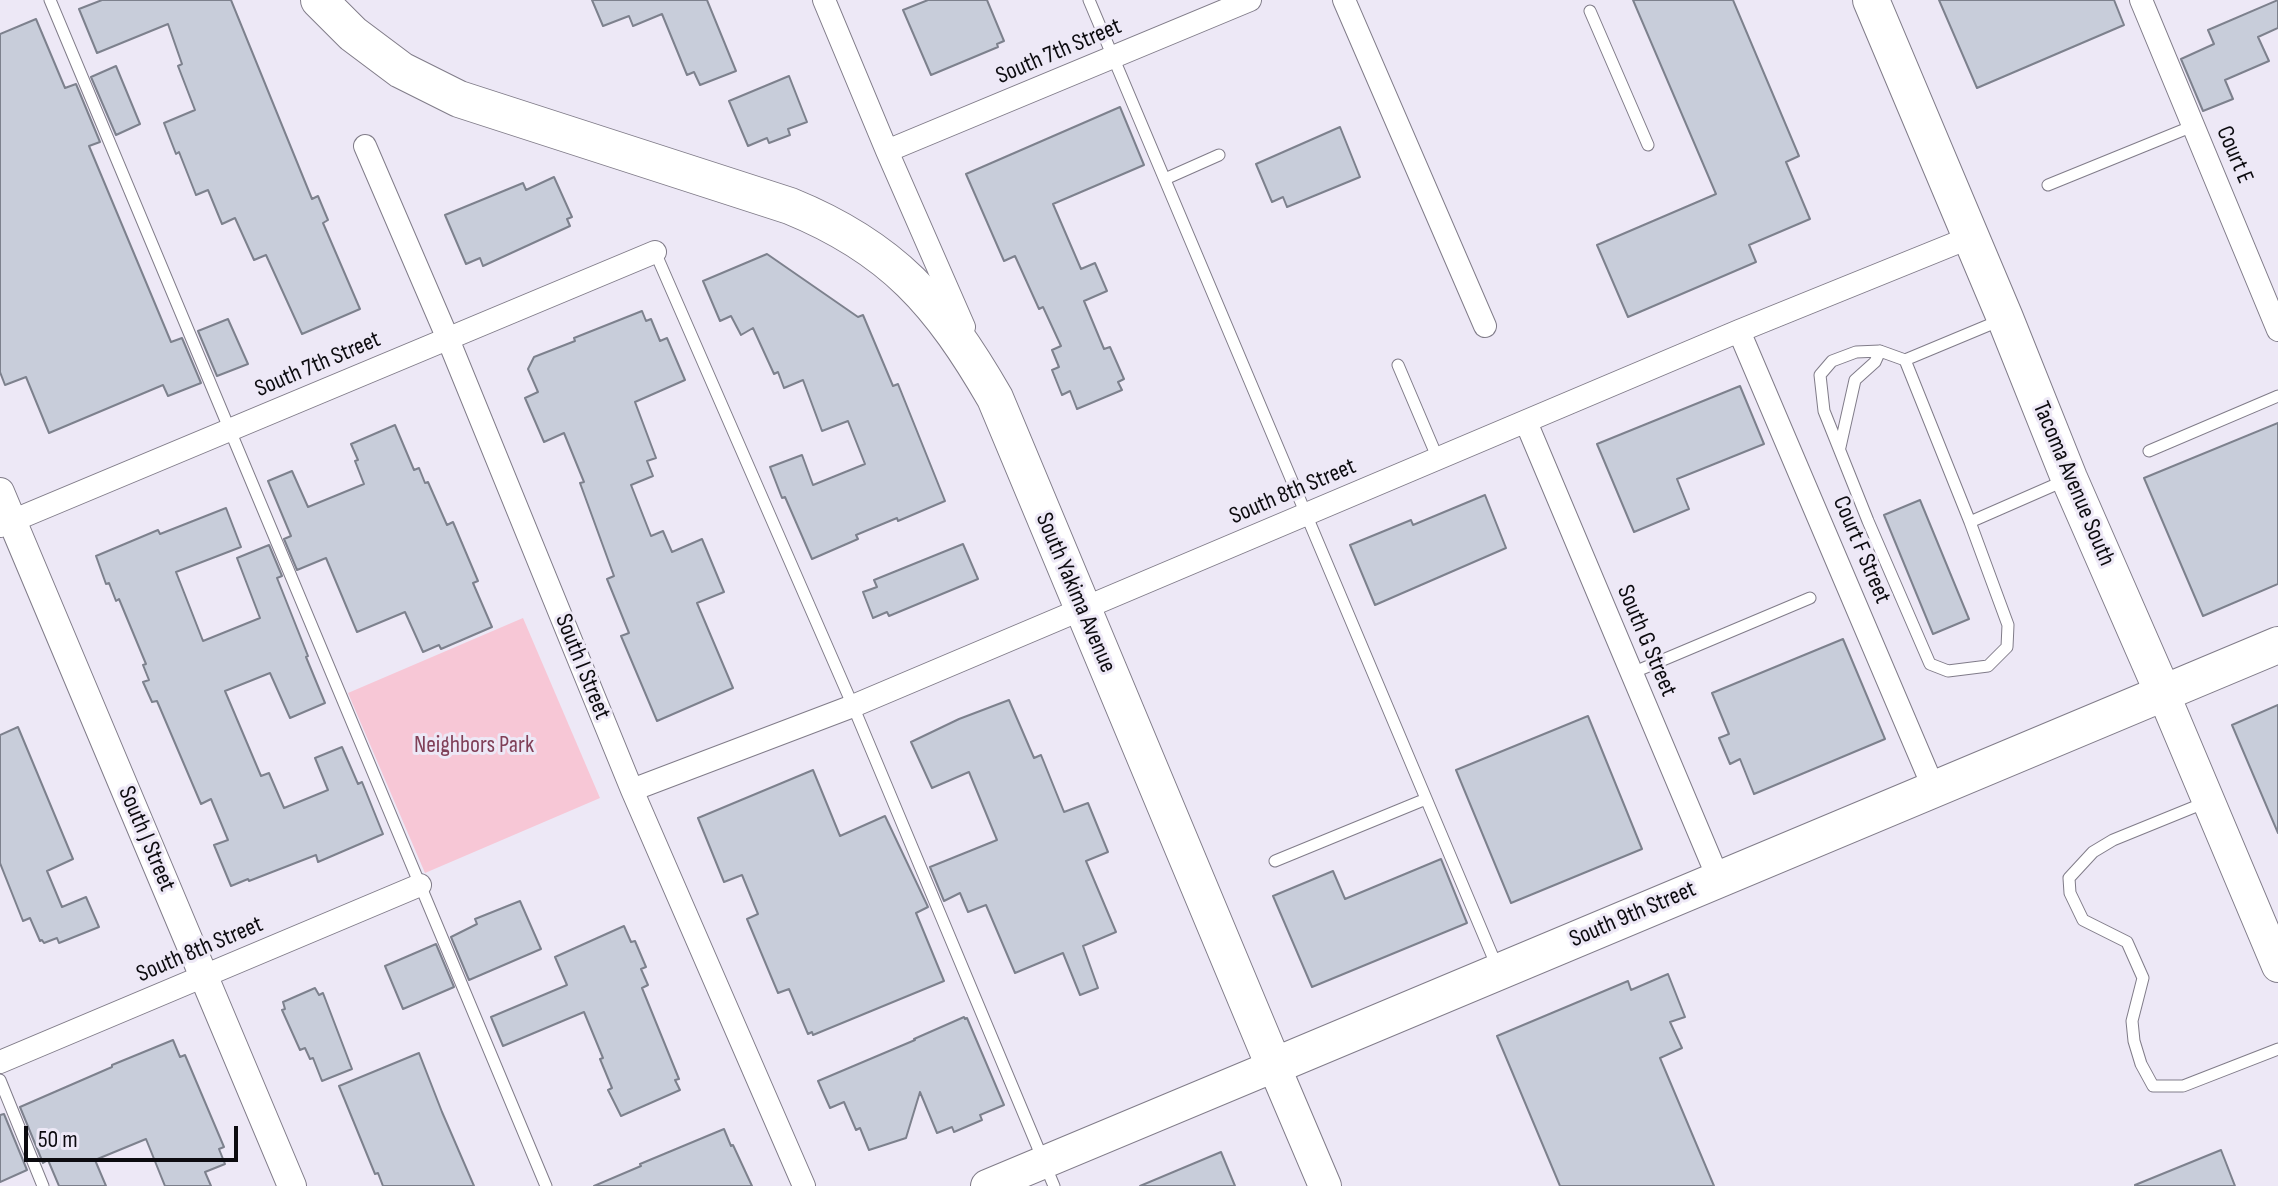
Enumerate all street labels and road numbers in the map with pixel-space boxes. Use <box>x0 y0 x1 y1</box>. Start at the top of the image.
street label: South 7th Street <box>992 13 1126 91</box>
street label: Court E <box>2209 122 2259 188</box>
street label: South 7th Street <box>251 326 385 404</box>
street label: Tacoma Avenue South <box>2025 398 2121 570</box>
street label: South 8th Street <box>1226 453 1360 531</box>
street label: Court F Street <box>1826 492 1896 608</box>
street label: South Yakima Avenue <box>1028 509 1122 677</box>
street label: South G Street <box>1610 581 1682 701</box>
street label: South I Street <box>548 610 616 724</box>
street label: South J Street <box>111 782 181 896</box>
street label: South 9th Street <box>1565 875 1701 955</box>
street label: South 8th Street <box>133 911 267 989</box>

